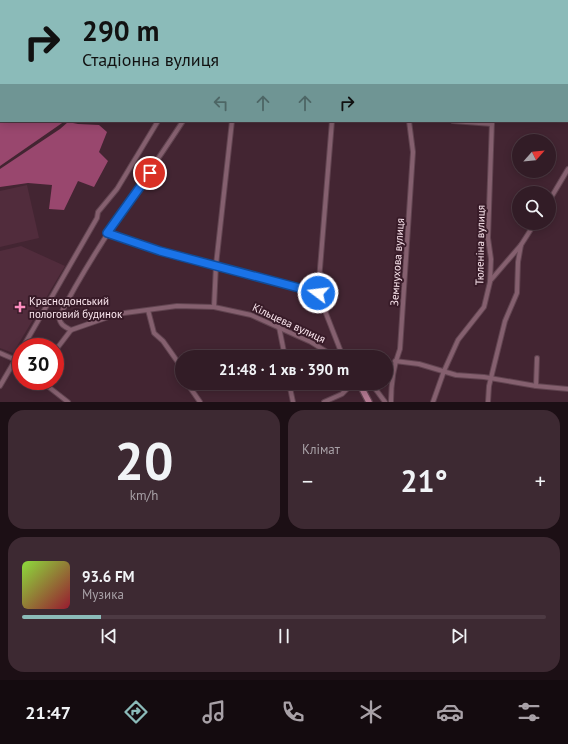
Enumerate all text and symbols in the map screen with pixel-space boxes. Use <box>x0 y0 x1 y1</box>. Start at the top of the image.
text: 290 m <box>82 12 159 49</box>
icon: right <box>16 16 68 68</box>
text: Стадіонна вулиця <box>82 48 219 71</box>
icon: left <box>210 92 232 114</box>
icon: ahead <box>252 92 274 114</box>
icon: ahead <box>294 92 316 114</box>
icon: right <box>336 92 358 114</box>
north arrow <box>512 134 556 178</box>
map controls <box>512 134 556 230</box>
pin <box>133 156 167 190</box>
icon: arrive <box>139 162 161 184</box>
button: search <box>512 186 556 230</box>
street label: Тюленіна вулиця <box>472 205 488 285</box>
street label: Земнухова вулиця <box>387 218 407 306</box>
position arrow <box>297 272 339 314</box>
place label: Краснодонський пологовий будинок <box>29 294 123 321</box>
street label: Кільцева вулиця <box>250 300 328 346</box>
marker: Краснодонський пологовий будинок <box>14 301 26 313</box>
speed limit sign: 30 <box>12 338 64 390</box>
text: 21:48 · 1 хв · 390 m <box>219 360 349 379</box>
text: 20 <box>115 427 173 494</box>
text: Клімат <box>302 441 340 458</box>
text: 21° <box>400 461 448 500</box>
text: − <box>302 467 313 495</box>
text: + <box>535 467 546 495</box>
text: km/h <box>130 487 158 504</box>
text: 93.6 FM <box>82 567 135 586</box>
text: Музика <box>82 586 124 603</box>
icon: previous <box>98 625 120 647</box>
icon: pause <box>273 625 295 647</box>
icon: next <box>448 625 470 647</box>
icon: directions <box>122 698 150 726</box>
icon: music <box>200 698 228 726</box>
icon: phone <box>279 698 307 726</box>
icon: climate <box>357 698 385 726</box>
icon: car <box>436 698 464 726</box>
icon: filters <box>515 698 543 726</box>
text: 21:47 <box>25 701 71 724</box>

